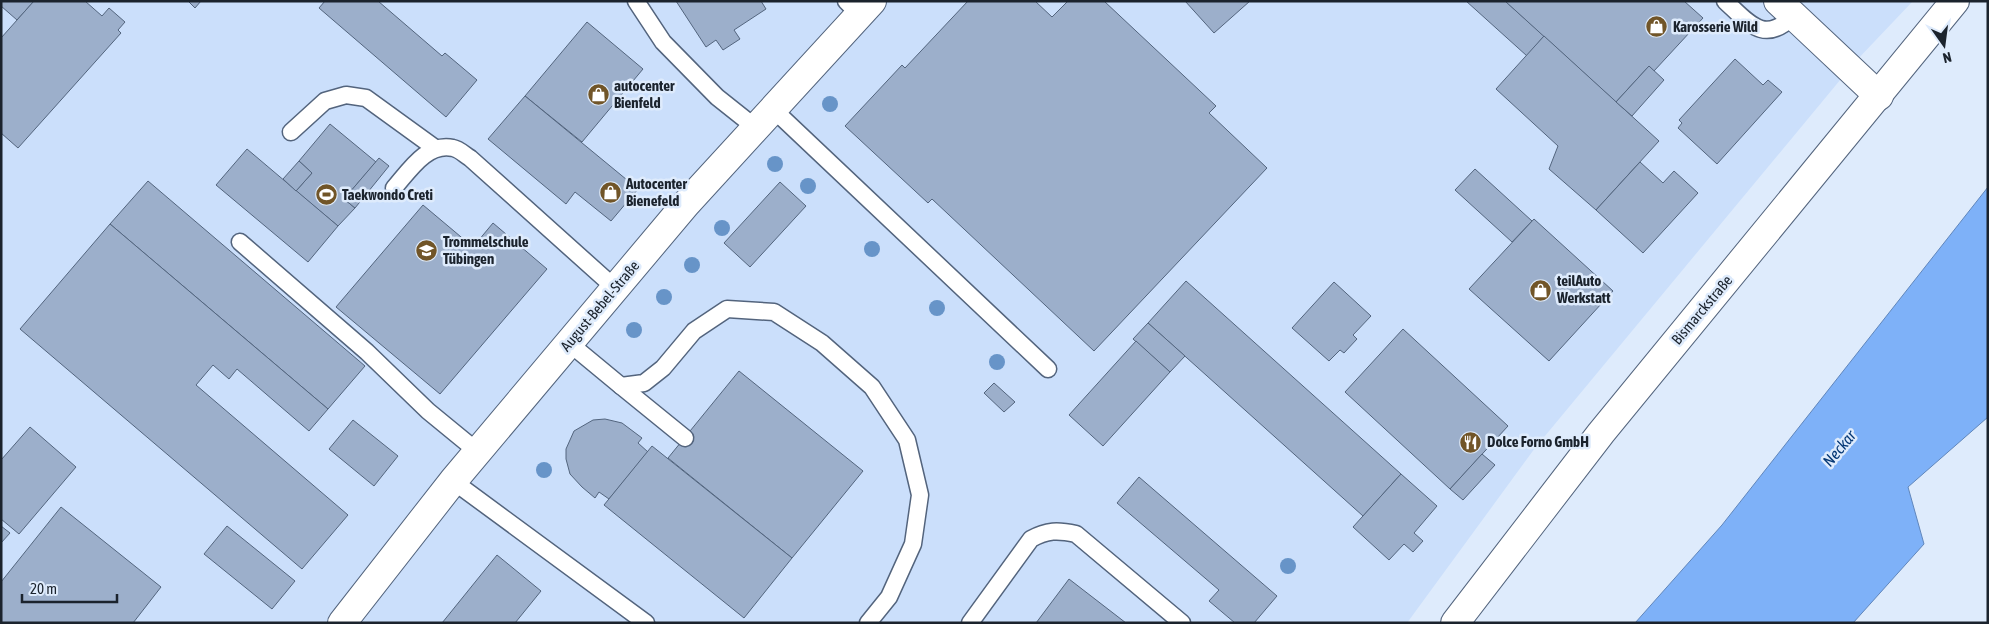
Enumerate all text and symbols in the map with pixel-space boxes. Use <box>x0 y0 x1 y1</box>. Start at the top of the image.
shop icon: Karosserie Wild <box>1645 15 1669 39</box>
place label: Karosserie Wild <box>1673 18 1758 35</box>
north arrow <box>1919 20 1969 70</box>
text: N <box>1941 49 1953 66</box>
place label: autocenter Bienfeld <box>614 77 675 111</box>
shop icon: autocenter Bienfeld <box>586 83 610 107</box>
place label: Autocenter Bienefeld <box>625 175 687 209</box>
shop icon: Autocenter Bienefeld <box>598 181 622 205</box>
sports icon: Taekwondo Creti <box>314 183 338 207</box>
place label: Taekwondo Creti <box>342 186 433 203</box>
place label: Trommelschule Tübingen <box>443 233 529 267</box>
school or university icon: Trommelschule Tübingen <box>415 239 439 263</box>
street label: August-Bebel-Straße <box>557 257 643 354</box>
place label: teilAuto Werkstatt <box>1556 272 1611 306</box>
street label: Bismarckstraße <box>1668 272 1735 348</box>
shop icon: teilAuto Werkstatt <box>1529 278 1553 302</box>
water label: Neckar <box>1819 425 1860 470</box>
restaurant icon: Dolce Forno GmbH <box>1459 430 1483 454</box>
place label: Dolce Forno GmbH <box>1487 433 1589 450</box>
scale bar <box>22 572 118 604</box>
text: 20 m <box>30 580 57 597</box>

